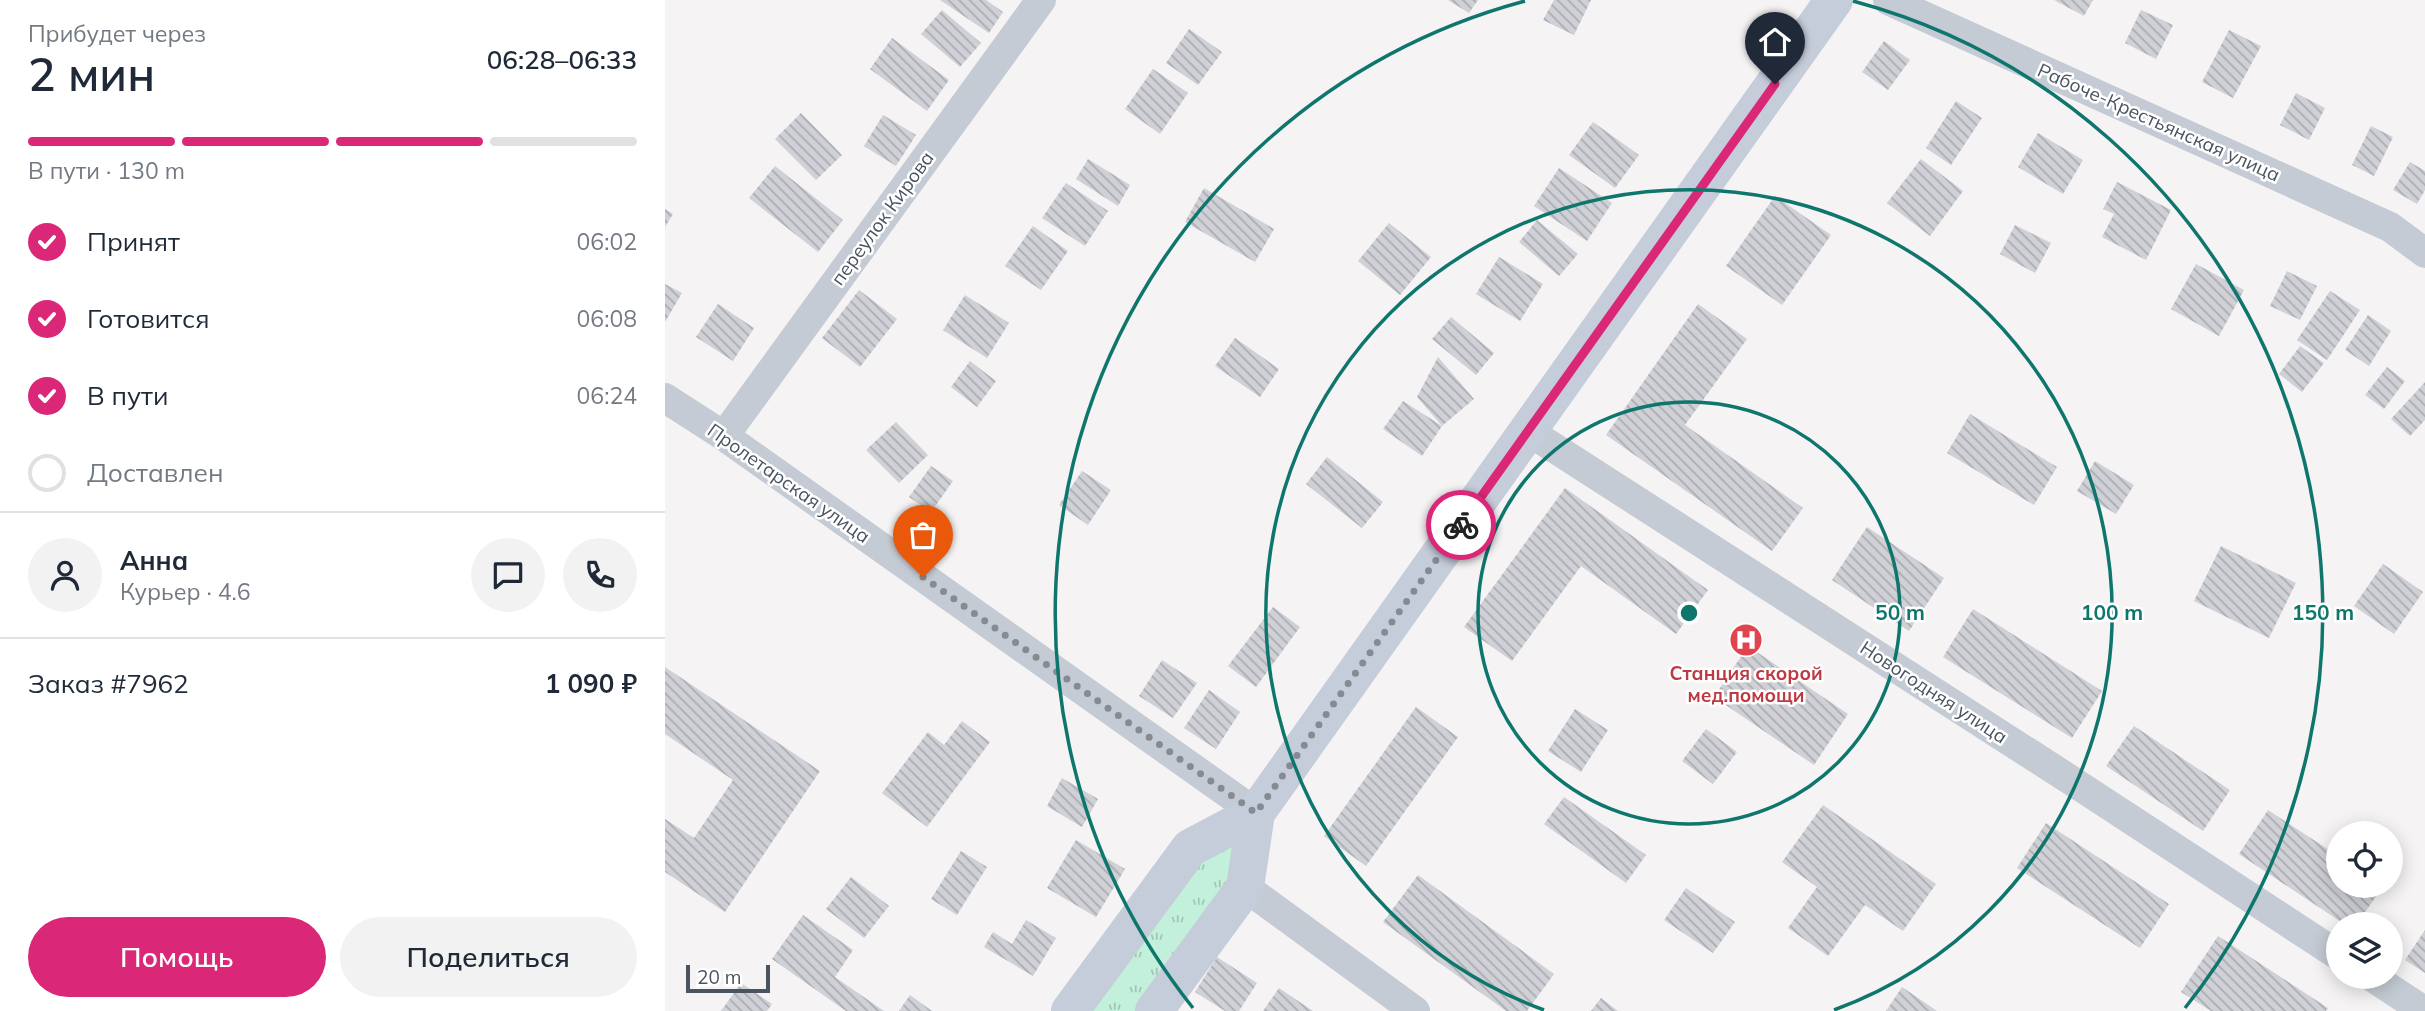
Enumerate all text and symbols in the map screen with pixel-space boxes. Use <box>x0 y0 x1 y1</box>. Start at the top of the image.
pin <box>1745 12.0 1805 84</box>
text: Прибудет через <box>28 19 206 48</box>
icon: home <box>1756 23 1794 61</box>
text: 06:28–06:33 <box>487 43 637 76</box>
text: 2 мин <box>28 45 155 103</box>
street label: Рабоче-Крестьянская улица <box>2034 58 2284 186</box>
street label: переулок Кирова <box>825 146 939 290</box>
text: В пути · 130 m <box>28 156 185 185</box>
icon: check <box>28 223 66 261</box>
text: Принят <box>87 225 180 258</box>
text: 06:02 <box>577 227 637 256</box>
icon: check <box>28 300 66 338</box>
text: Готовится <box>87 302 210 335</box>
text: 06:08 <box>577 304 637 333</box>
icon: check <box>28 377 66 415</box>
text: В пути <box>87 379 168 412</box>
text: 06:24 <box>577 381 637 410</box>
street label: Пролетарская улица <box>703 418 875 548</box>
text: Доставлен <box>87 456 224 489</box>
courier <box>1426 490 1496 560</box>
pin <box>893 505 953 577</box>
icon: bike <box>1442 506 1480 544</box>
icon: bag <box>904 516 942 554</box>
button: person <box>28 538 102 612</box>
button: chat <box>471 538 545 612</box>
button: phone <box>563 538 637 612</box>
text: Анна <box>120 544 188 577</box>
text: Курьер · 4.6 <box>120 577 251 606</box>
text: 50 m <box>1875 599 1925 625</box>
text: 100 m <box>2081 599 2143 625</box>
text: 150 m <box>2292 599 2354 625</box>
centre of rings <box>1677 601 1701 625</box>
hospital icon: Станция скорой мед.помощи <box>1727 621 1765 659</box>
street label: Новогодняя улица <box>1856 635 2012 749</box>
place label: Станция скорой мед.помощи <box>1669 661 1823 707</box>
text: Заказ #7962 <box>28 667 189 700</box>
text: 1 090 ₽ <box>545 667 637 700</box>
map controls <box>2326 821 2403 989</box>
button: locate <box>2326 821 2403 898</box>
button: layers <box>2326 912 2403 989</box>
button: Помощь <box>28 917 326 997</box>
button: Поделиться <box>340 917 637 997</box>
scale bar <box>686 962 770 994</box>
text: 20 m <box>697 965 741 989</box>

